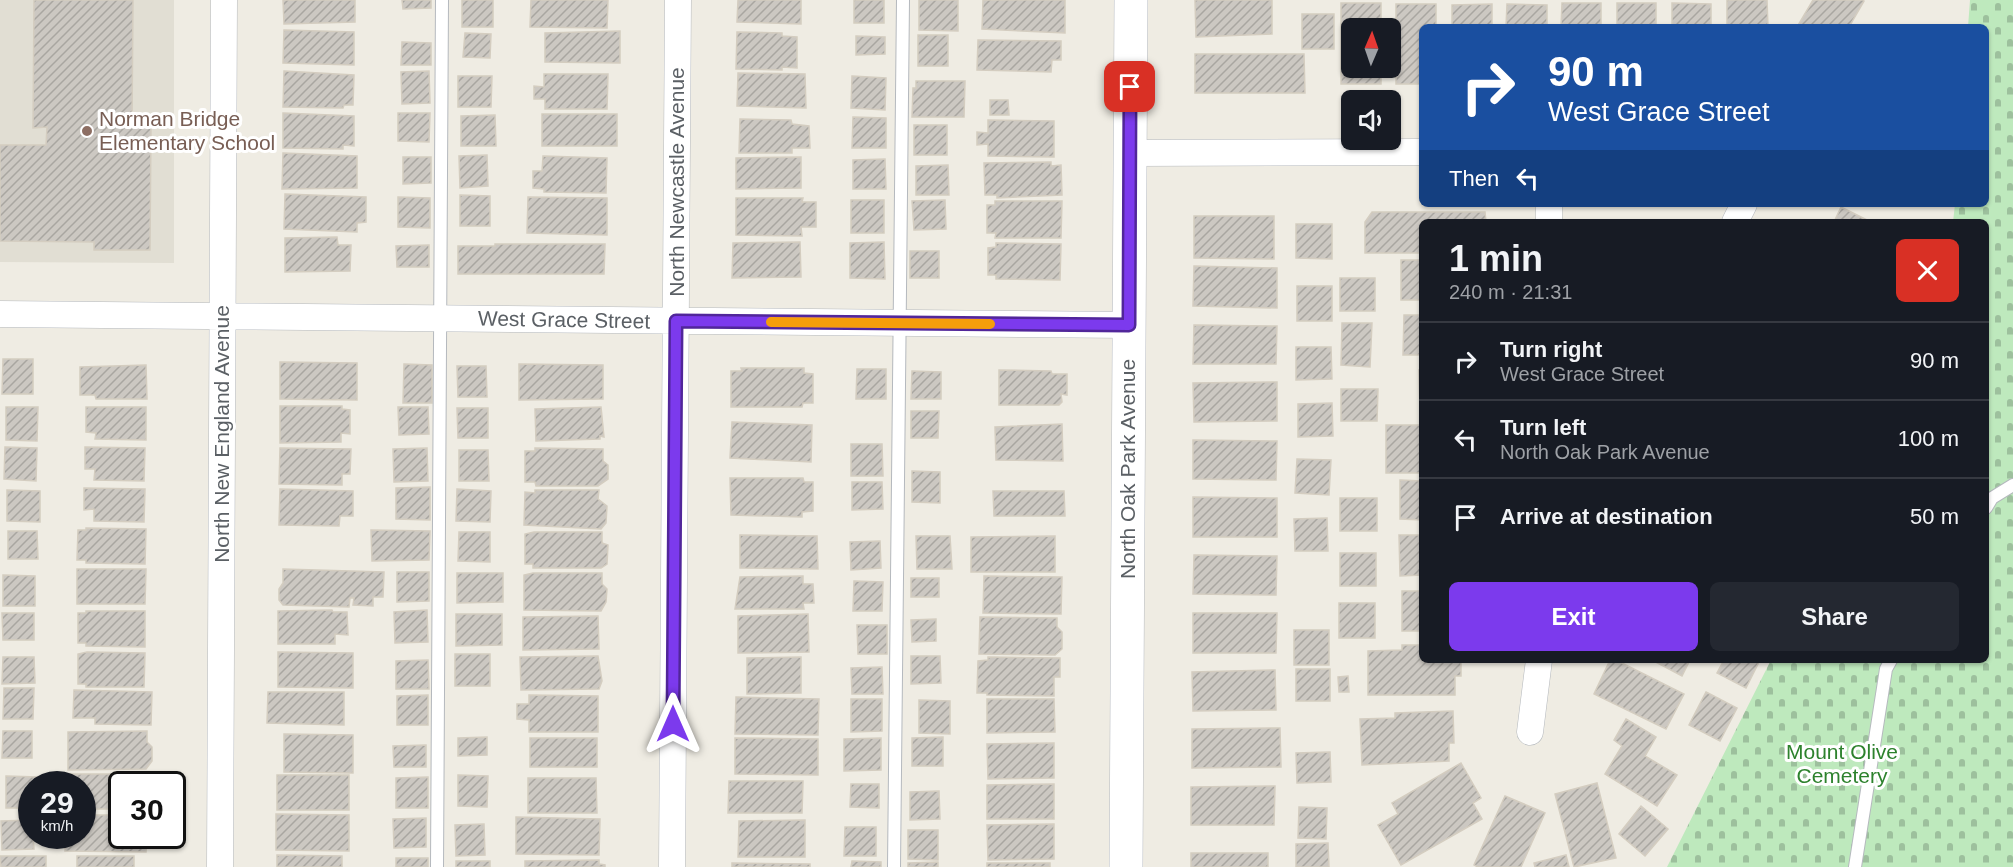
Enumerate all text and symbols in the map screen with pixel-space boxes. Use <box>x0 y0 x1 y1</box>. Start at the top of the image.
north arrow <box>1341 18 1401 78</box>
map controls <box>1341 18 1401 150</box>
icon: right <box>1449 48 1527 126</box>
text: 90 m <box>1548 48 1644 95</box>
pin <box>1104 61 1155 112</box>
street label: North Newcastle Avenue <box>665 67 688 297</box>
icon: arrive <box>1113 70 1146 103</box>
button: sound <box>1341 90 1401 150</box>
text: West Grace Street <box>1548 97 1770 127</box>
place label: Norman Bridge Elementary School <box>99 107 275 154</box>
marker: Norman Bridge Elementary School <box>80 124 94 138</box>
icon: left <box>1511 162 1544 195</box>
text: Then <box>1449 166 1499 191</box>
text: 1 min <box>1449 238 1543 279</box>
button: close <box>1896 239 1959 302</box>
text: 240 m · 21:31 <box>1449 281 1572 303</box>
street label: North New England Avenue <box>210 305 233 563</box>
street label: West Grace Street <box>478 306 651 333</box>
text: Turn right <box>1500 337 1602 362</box>
icon: right <box>1449 345 1482 378</box>
text: 90 m <box>1910 348 1959 373</box>
street label: North Oak Park Avenue <box>1116 359 1139 579</box>
text: West Grace Street <box>1500 363 1664 385</box>
text: Turn left <box>1500 415 1586 440</box>
icon: left <box>1449 423 1482 456</box>
text: 100 m <box>1898 426 1959 451</box>
text: North Oak Park Avenue <box>1500 441 1710 463</box>
icon: arrive <box>1449 501 1482 534</box>
text: Arrive at destination <box>1500 504 1713 529</box>
text: 50 m <box>1910 504 1959 529</box>
button: Exit <box>1449 582 1698 651</box>
button: Share <box>1710 582 1959 651</box>
position arrow <box>641 692 705 756</box>
park label: Mount Olive Cemetery <box>1786 740 1898 787</box>
speed limit sign: 30 <box>108 771 186 849</box>
text: 29 <box>40 786 74 819</box>
text: km/h <box>41 817 73 834</box>

